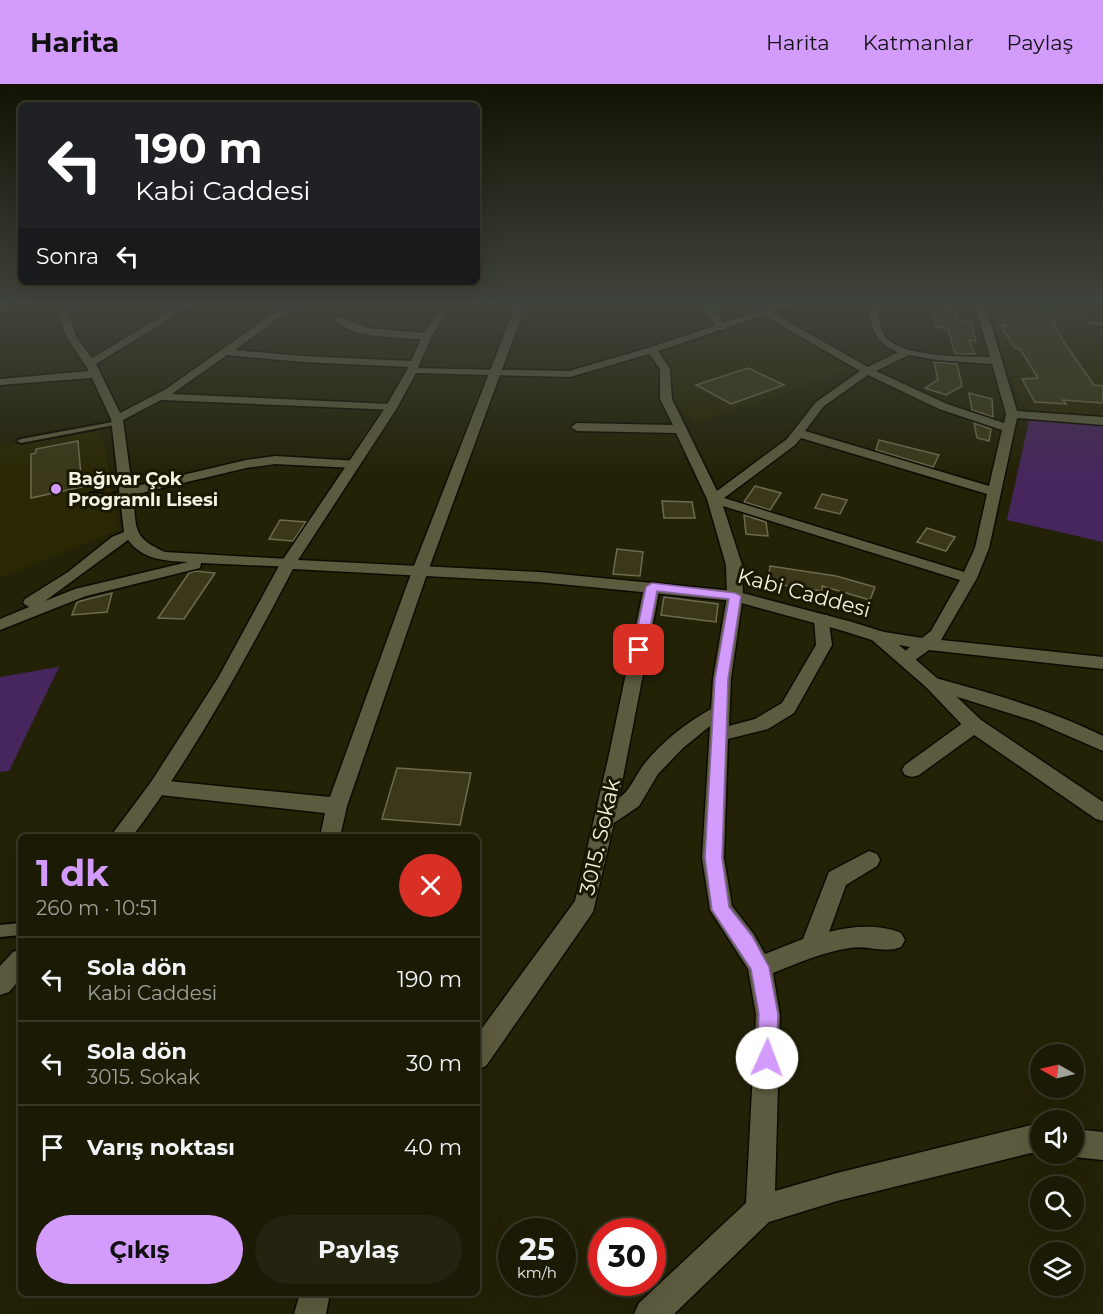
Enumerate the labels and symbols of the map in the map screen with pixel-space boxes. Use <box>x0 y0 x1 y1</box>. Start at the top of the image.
place label: Bağıvar Çok Programlı Lisesi <box>68 468 218 511</box>
marker: Bağıvar Çok Programlı Lisesi <box>49 482 63 496</box>
street label: Kabi Caddesi <box>735 563 873 622</box>
pin <box>613 624 664 675</box>
street label: 3015. Sokak <box>574 776 625 897</box>
position arrow <box>735 1026 799 1090</box>
north arrow <box>1030 1044 1084 1098</box>
speed limit sign: 30 <box>588 1218 666 1296</box>

